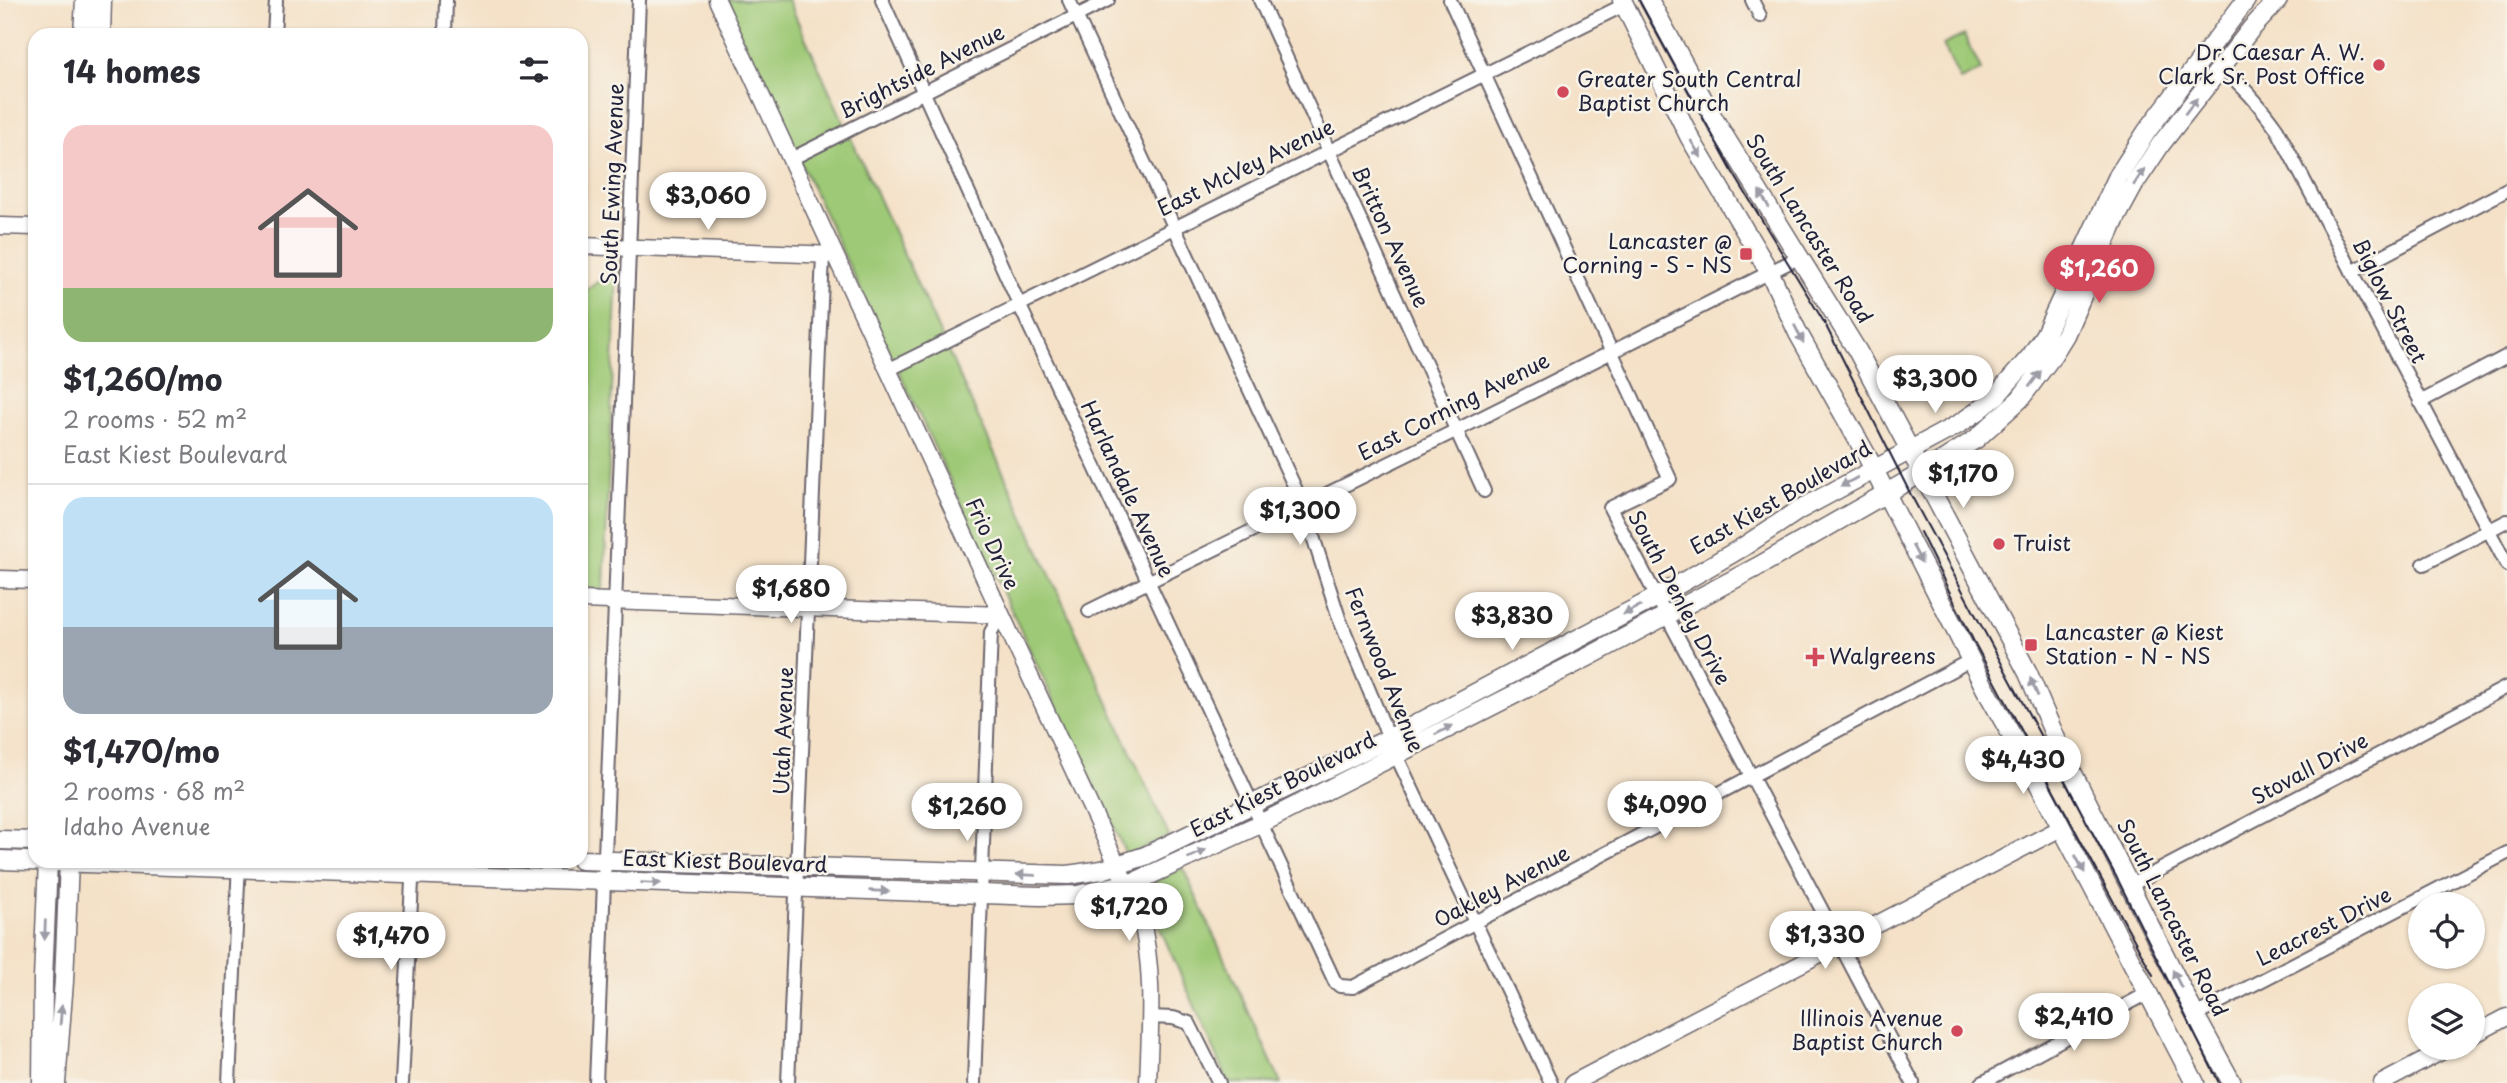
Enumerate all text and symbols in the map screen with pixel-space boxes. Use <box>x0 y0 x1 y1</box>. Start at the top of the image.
street label: Brightside Avenue <box>833 15 1009 126</box>
place label: Dr. Caesar A. W. Clark Sr. Post Office <box>2158 35 2365 91</box>
text: 14 homes <box>63 48 201 93</box>
icon: filters <box>515 51 553 89</box>
marker: Dr. Caesar A. W. Clark Sr. Post Office <box>2371 57 2387 73</box>
place label: Greater South Central Baptist Church <box>1577 62 1802 118</box>
street label: South Ewing Avenue <box>591 83 631 285</box>
marker: Greater South Central Baptist Church <box>1555 84 1571 100</box>
one-way arrow <box>2184 97 2198 115</box>
street label: East McVey Avenue <box>1151 109 1339 223</box>
street label: South Lancaster Road <box>1739 127 1882 329</box>
one-way arrow <box>1690 139 1703 158</box>
street label: Britton Avenue <box>1345 160 1439 312</box>
one-way arrow <box>2133 168 2146 187</box>
icon: home <box>245 170 371 296</box>
pin: $3,060 <box>651 173 765 232</box>
text: $3,060 <box>665 177 751 212</box>
one-way arrow <box>1758 190 1771 209</box>
place label: Lancaster @ Corning - S - NS <box>1562 224 1732 280</box>
street label: Biglow Street <box>2345 232 2436 368</box>
marker: Lancaster @ Corning - S - NS <box>1738 246 1754 262</box>
pin: $1,260 <box>2042 246 2156 305</box>
text: $1,260 <box>2059 250 2139 285</box>
one-way arrow <box>1794 324 1805 344</box>
street label: East Corning Avenue <box>1352 343 1554 467</box>
text: $1,260/mo <box>63 356 222 401</box>
pin: $3,300 <box>1878 356 1992 415</box>
text: $3,300 <box>1892 360 1978 395</box>
one-way arrow <box>2028 370 2042 388</box>
street label: Harlandale Avenue <box>1074 394 1184 582</box>
text: 2 rooms · 52 m² <box>63 401 247 436</box>
street label: East Kiest Boulevard <box>1683 431 1877 561</box>
text: East Kiest Boulevard <box>63 436 287 471</box>
pin: $1,170 <box>1906 450 2020 510</box>
text: $1,170 <box>1928 455 1998 490</box>
one-way arrow <box>1839 476 1859 488</box>
pin: $1,300 <box>1243 488 1357 547</box>
street label: Frio Drive <box>959 492 1029 594</box>
text: $1,300 <box>1259 492 1341 527</box>
street label: South Denley Drive <box>1621 504 1740 690</box>
place label: Truist <box>2013 526 2071 558</box>
marker: Truist <box>1991 536 2007 552</box>
icon: home <box>245 542 371 668</box>
one-way arrow <box>1910 545 1922 565</box>
pin: $1,680 <box>734 566 848 625</box>
text: $1,680 <box>752 570 830 605</box>
street label: Fernwood Avenue <box>1338 582 1434 757</box>
pin: $3,830 <box>1455 592 1569 652</box>
text: $3,830 <box>1471 597 1553 632</box>
one-way arrow <box>1622 604 1642 616</box>
place label: Lancaster @ Kiest Station - N - NS <box>2045 615 2224 671</box>
marker: Lancaster @ Kiest Station - N - NS <box>2023 637 2039 653</box>
place label: Walgreens <box>1829 639 1936 671</box>
marker: Walgreens <box>1807 649 1823 665</box>
street label: Utah Avenue <box>764 666 800 796</box>
one-way arrow <box>2028 677 2039 698</box>
street label: East Kiest Boulevard <box>1184 722 1381 844</box>
street label: Stovall Drive <box>2245 723 2373 811</box>
one-way arrow <box>1434 725 1454 736</box>
text: $1,470/mo <box>63 728 220 773</box>
pin: $4,430 <box>1966 736 2080 796</box>
text: $4,430 <box>1981 741 2065 776</box>
text: 2 rooms · 68 m² <box>63 773 245 808</box>
pin: $4,090 <box>1608 782 1722 841</box>
pin: $1,260 <box>910 784 1024 843</box>
text: $4,090 <box>1623 786 1707 821</box>
text: $1,260 <box>927 788 1007 823</box>
text: Idaho Avenue <box>63 808 210 843</box>
street label: South Lancaster Road <box>2110 813 2238 1022</box>
street label: Oakley Avenue <box>1427 836 1575 935</box>
street label: East Kiest Boulevard <box>622 840 828 880</box>
one-way arrow <box>1187 848 1207 860</box>
one-way arrow <box>2075 854 2086 874</box>
one-way arrow <box>1015 869 1037 880</box>
one-way arrow <box>641 877 663 888</box>
street label: Leacrest Drive <box>2250 877 2396 973</box>
pin: $1,720 <box>1072 884 1186 943</box>
one-way arrow <box>868 885 890 896</box>
text: $1,720 <box>1090 888 1168 923</box>
map controls <box>2408 892 2485 1060</box>
button: locate <box>2408 892 2485 969</box>
pin: $1,470 <box>334 912 448 972</box>
pin: $1,330 <box>1768 912 1882 971</box>
text: $1,330 <box>1785 916 1865 951</box>
text: $1,470 <box>353 917 429 952</box>
one-way arrow <box>40 920 51 942</box>
one-way arrow <box>2172 969 2184 989</box>
button: layers <box>2408 983 2485 1060</box>
pin: $2,410 <box>2017 993 2131 1053</box>
text: $2,410 <box>2034 998 2114 1033</box>
place label: Illinois Avenue Baptist Church <box>1791 1001 1943 1057</box>
one-way arrow <box>56 1004 67 1026</box>
marker: Illinois Avenue Baptist Church <box>1949 1023 1965 1039</box>

